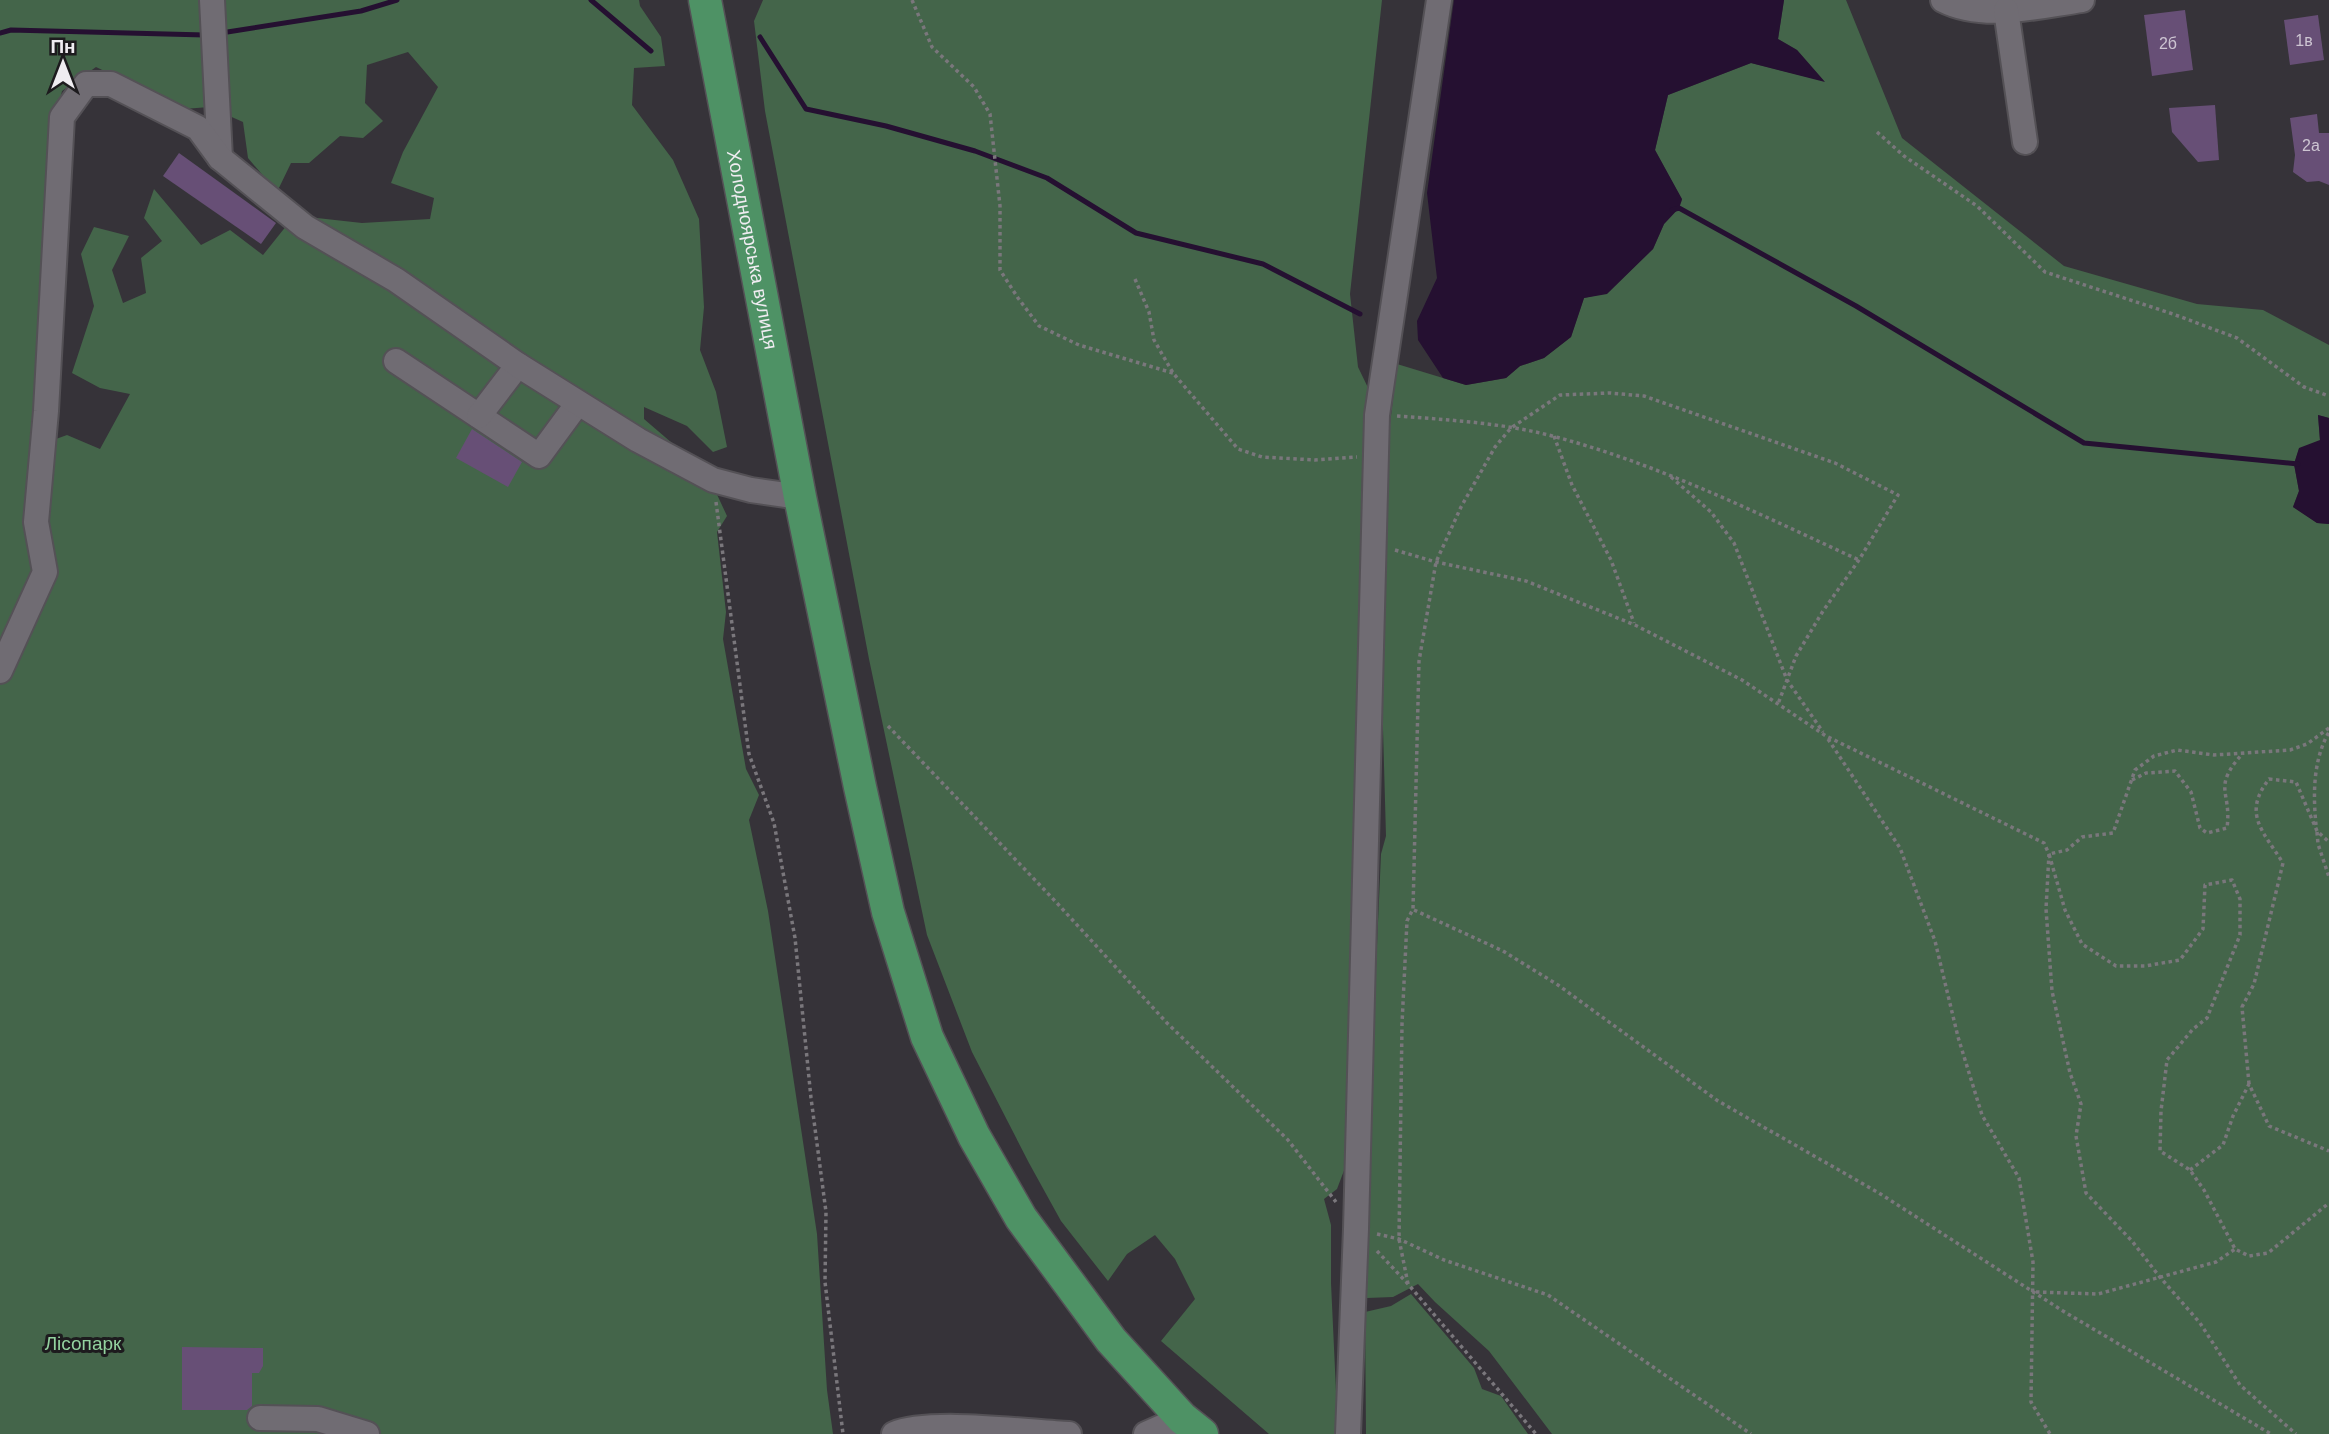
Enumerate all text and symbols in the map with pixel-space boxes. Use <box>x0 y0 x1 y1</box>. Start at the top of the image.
north arrow <box>28 28 98 98</box>
house number: 1в <box>2295 32 2313 49</box>
house number: 2б <box>2159 35 2177 52</box>
text: Пн <box>50 36 76 57</box>
house number: 2а <box>2302 137 2320 154</box>
street label: Холодноярська вулиця <box>723 148 782 351</box>
park label: Лісопарк <box>45 1333 122 1354</box>

